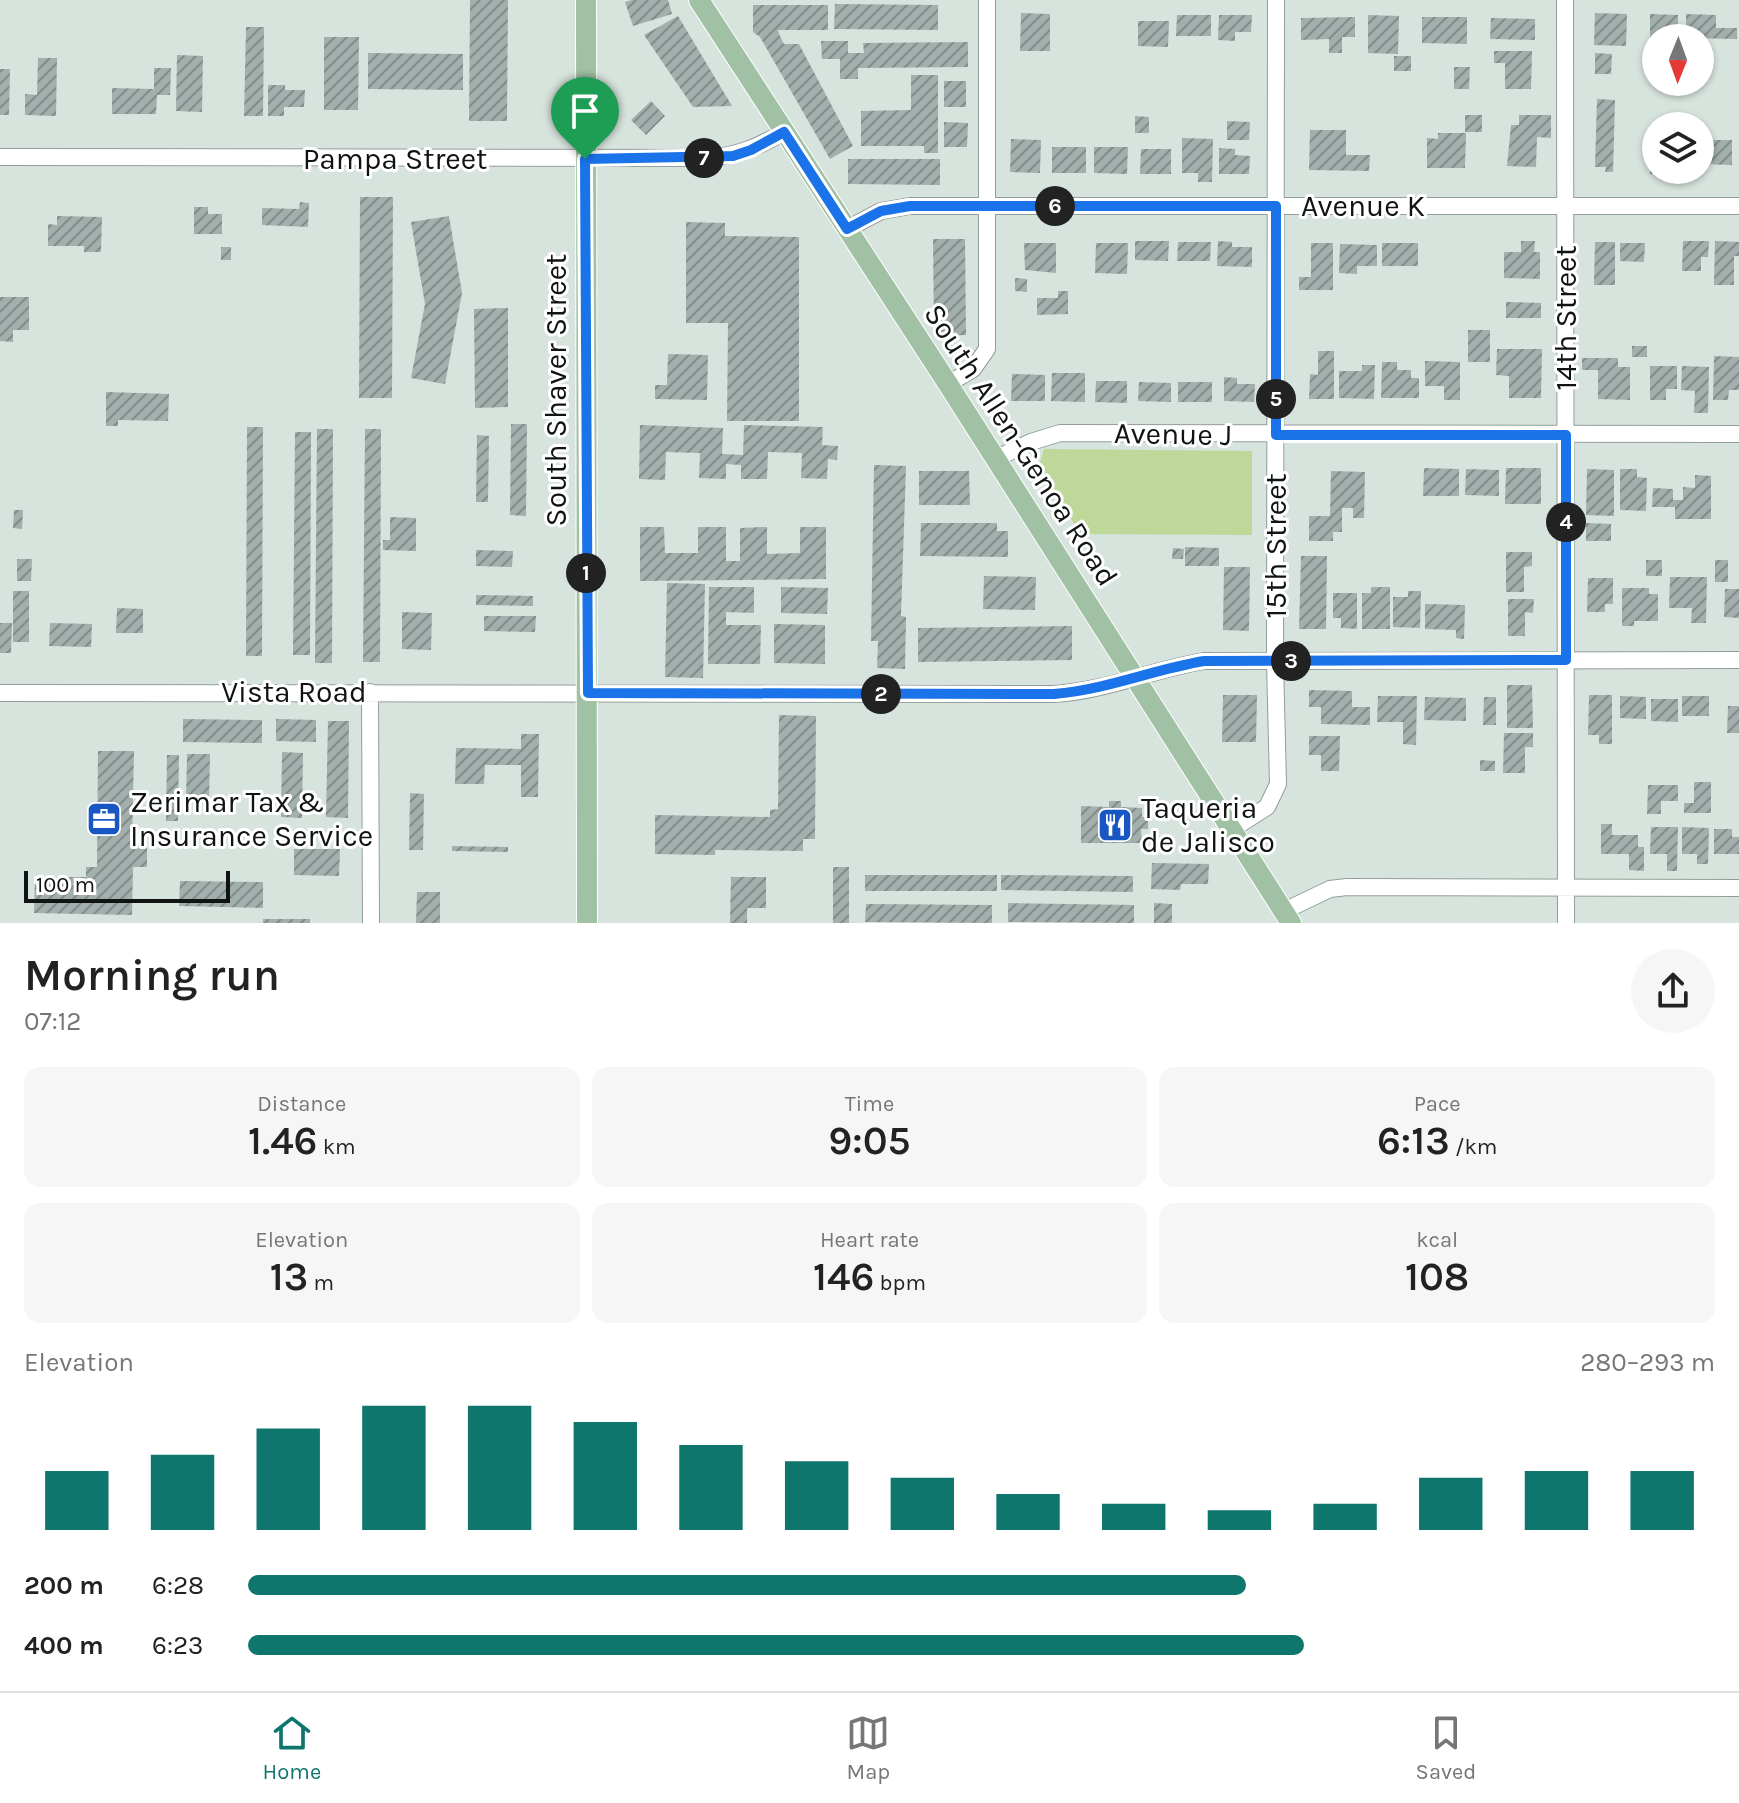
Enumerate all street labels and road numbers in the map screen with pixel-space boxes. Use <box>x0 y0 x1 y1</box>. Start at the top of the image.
street label: Pampa Street <box>303 141 487 177</box>
street label: Avenue K <box>1301 188 1425 224</box>
street label: 14th Street <box>1548 245 1584 391</box>
street label: South Shaver Street <box>538 254 574 526</box>
street label: South Allen-Genoa Road <box>916 297 1126 593</box>
street label: Avenue J <box>1114 415 1232 453</box>
street label: 15th Street <box>1258 473 1294 619</box>
street label: Vista Road <box>221 674 367 710</box>

